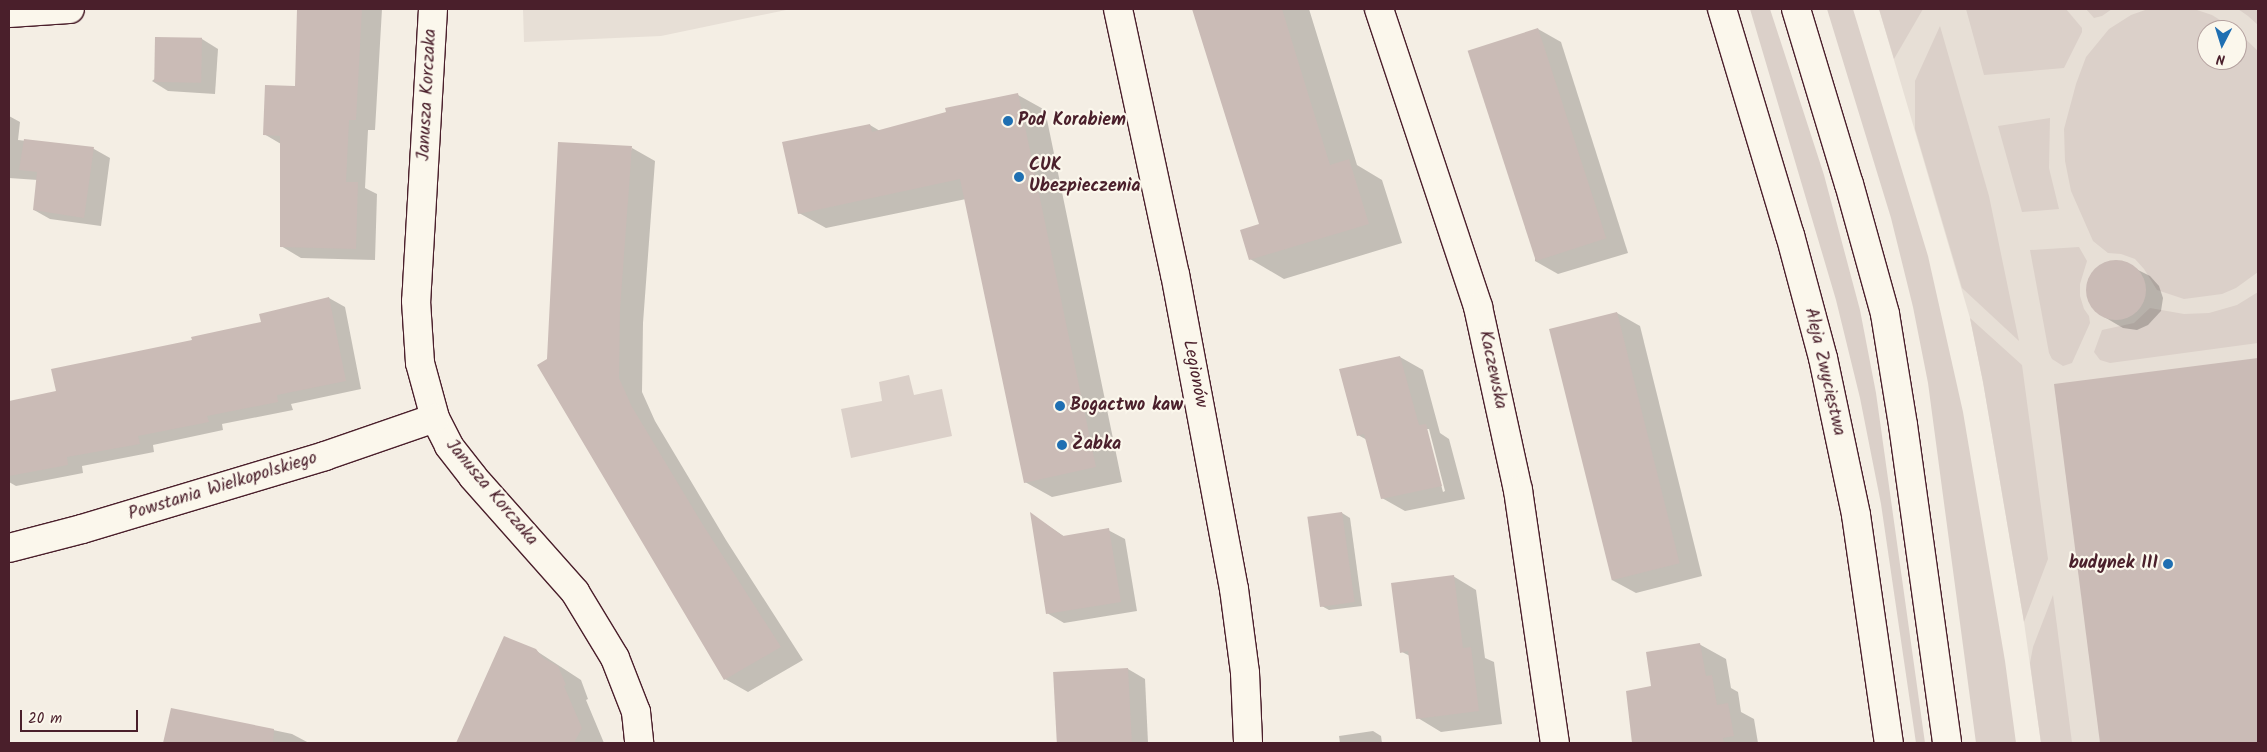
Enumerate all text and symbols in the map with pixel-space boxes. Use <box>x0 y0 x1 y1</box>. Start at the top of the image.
north arrow <box>2197 20 2247 70</box>
street label: Janusza Korczaka <box>414 28 442 162</box>
text: N <box>2215 48 2226 70</box>
place label: Pod Korabiem <box>1018 110 1126 132</box>
marker: Pod Korabiem <box>1002 115 1014 127</box>
place label: CUK Ubezpieczenia <box>1029 156 1141 198</box>
marker: CUK Ubezpieczenia <box>1013 171 1025 183</box>
street label: Aleja Zwycięstwa <box>1799 306 1849 438</box>
street label: Kaczewska <box>1473 329 1511 411</box>
street label: Legionów <box>1177 338 1211 410</box>
place label: Bogactwo kaw <box>1070 395 1183 417</box>
marker: Bogactwo kaw <box>1054 400 1066 412</box>
place label: Żabka <box>1072 434 1121 456</box>
street label: Janusza Korczaka <box>440 435 542 551</box>
marker: Żabka <box>1056 439 1068 451</box>
street label: Powstania Wielkopolskiego <box>126 448 320 526</box>
place label: budynek III <box>2069 553 2158 575</box>
marker: budynek III <box>2162 558 2174 570</box>
scale bar <box>22 700 140 732</box>
text: 20 m <box>28 707 62 731</box>

